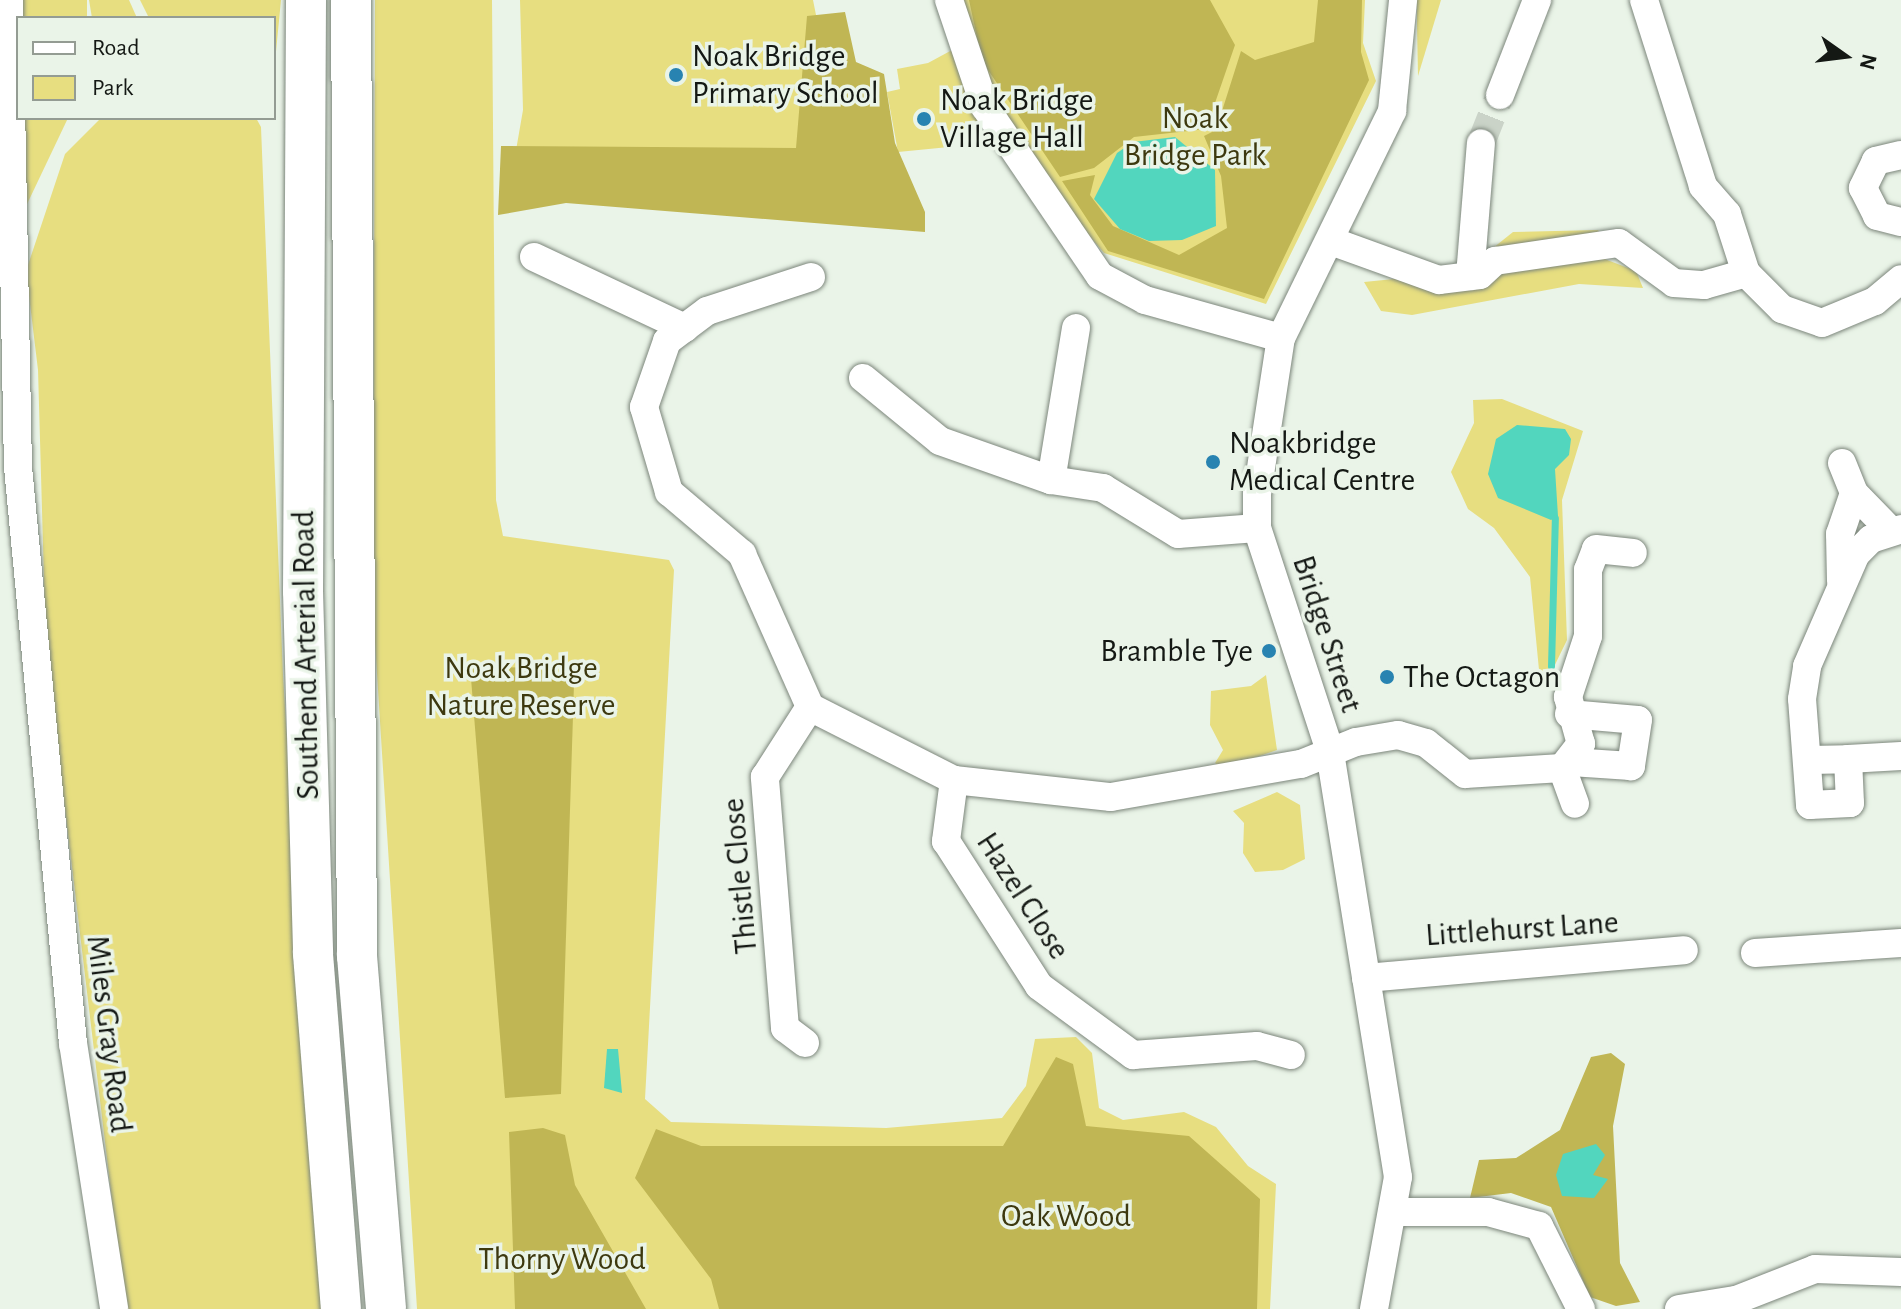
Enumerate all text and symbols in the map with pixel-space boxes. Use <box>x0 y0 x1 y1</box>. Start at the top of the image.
legend <box>16 16 276 120</box>
north arrow <box>1805 16 1885 96</box>
text: Road <box>92 36 140 60</box>
place label: Noak Bridge Primary School <box>692 38 879 113</box>
text: N <box>1856 52 1881 72</box>
marker: Noak Bridge Primary School <box>667 66 685 84</box>
text: Park <box>92 76 133 100</box>
place label: Noak Bridge Village Hall <box>940 82 1093 157</box>
park label: Noak Bridge Park <box>1124 100 1266 175</box>
marker: Noak Bridge Village Hall <box>915 110 933 128</box>
place label: Noakbridge Medical Centre <box>1229 425 1415 500</box>
marker: Noakbridge Medical Centre <box>1204 453 1222 471</box>
street label: Southend Arterial Road <box>284 510 328 800</box>
street label: Bridge Street <box>1284 551 1370 717</box>
place label: Bramble Tye <box>1100 632 1253 670</box>
marker: Bramble Tye <box>1260 642 1278 660</box>
park label: Noak Bridge Nature Reserve <box>426 650 616 725</box>
place label: The Octagon <box>1403 658 1560 696</box>
marker: The Octagon <box>1378 668 1396 686</box>
street label: Thistle Close <box>714 796 766 956</box>
street label: Hazel Close <box>968 825 1078 967</box>
street label: Littlehurst Lane <box>1424 903 1620 955</box>
street label: Miles Gray Road <box>78 933 140 1135</box>
park label: Oak Wood <box>1001 1197 1131 1235</box>
park label: Thorny Wood <box>478 1240 646 1278</box>

